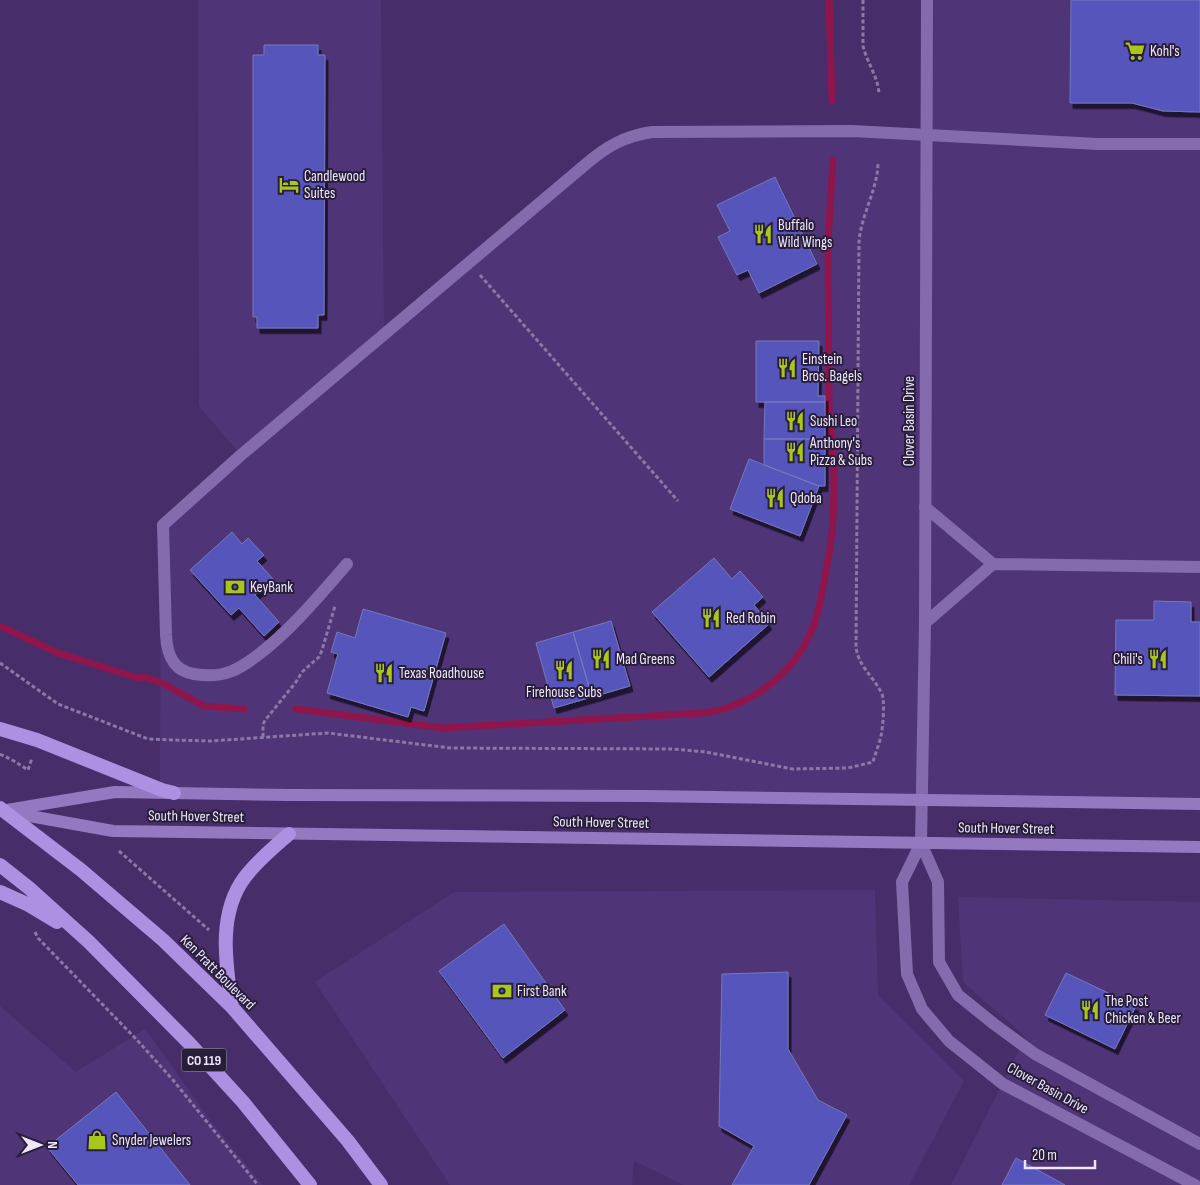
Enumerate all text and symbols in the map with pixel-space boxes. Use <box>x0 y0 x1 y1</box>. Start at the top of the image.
supermarket icon: Kohl's <box>1124 40 1146 62</box>
place label: Kohl's <box>1150 42 1180 61</box>
place label: Candlewood Suites <box>304 167 365 203</box>
hotel icon: Candlewood Suites <box>278 174 300 196</box>
place label: Buffalo Wild Wings <box>778 216 832 252</box>
restaurant icon: Buffalo Wild Wings <box>752 223 774 245</box>
place label: Einstein Bros. Bagels <box>802 350 862 386</box>
restaurant icon: Einstein Bros. Bagels <box>776 357 798 379</box>
street label: Clover Basin Drive <box>900 376 919 466</box>
restaurant icon: Sushi Leo <box>784 410 806 432</box>
place label: Sushi Leo <box>810 412 857 431</box>
place label: Anthony's Pizza & Subs <box>809 434 872 470</box>
restaurant icon: Anthony's Pizza & Subs <box>784 441 806 463</box>
restaurant icon: Qdoba <box>764 487 786 509</box>
place label: Qdoba <box>790 489 822 508</box>
bank icon: KeyBank <box>224 576 246 598</box>
place label: KeyBank <box>250 578 293 597</box>
restaurant icon: Red Robin <box>700 607 722 629</box>
place label: Red Robin <box>726 609 776 628</box>
restaurant icon: Mad Greens <box>590 648 612 670</box>
restaurant icon: Chili's <box>1147 648 1169 670</box>
place label: Mad Greens <box>616 650 675 669</box>
place label: Chili's <box>1113 650 1143 669</box>
restaurant icon: Firehouse Subs <box>553 659 575 681</box>
restaurant icon: Texas Roadhouse <box>373 662 395 684</box>
place label: Texas Roadhouse <box>399 664 484 683</box>
place label: Firehouse Subs <box>526 683 602 702</box>
street label: South Hover Street <box>148 806 245 827</box>
street label: South Hover Street <box>553 812 650 833</box>
street label: South Hover Street <box>958 818 1055 839</box>
street label: Ken Pratt Boulevard <box>176 931 259 1014</box>
bank icon: First Bank <box>491 980 513 1002</box>
place label: First Bank <box>517 982 567 1001</box>
place label: The Post Chicken & Beer <box>1105 992 1182 1028</box>
restaurant icon: The Post Chicken & Beer <box>1079 999 1101 1021</box>
road number: CO 119 <box>182 1048 226 1072</box>
street label: Clover Basin Drive <box>1004 1058 1092 1119</box>
north arrow <box>15 1120 65 1170</box>
shop icon: Snyder Jewelers <box>86 1129 108 1151</box>
place label: Snyder Jewelers <box>112 1131 191 1150</box>
scale bar <box>1025 1138 1095 1170</box>
text: N <box>44 1141 61 1149</box>
text: 20 m <box>1032 1146 1057 1165</box>

